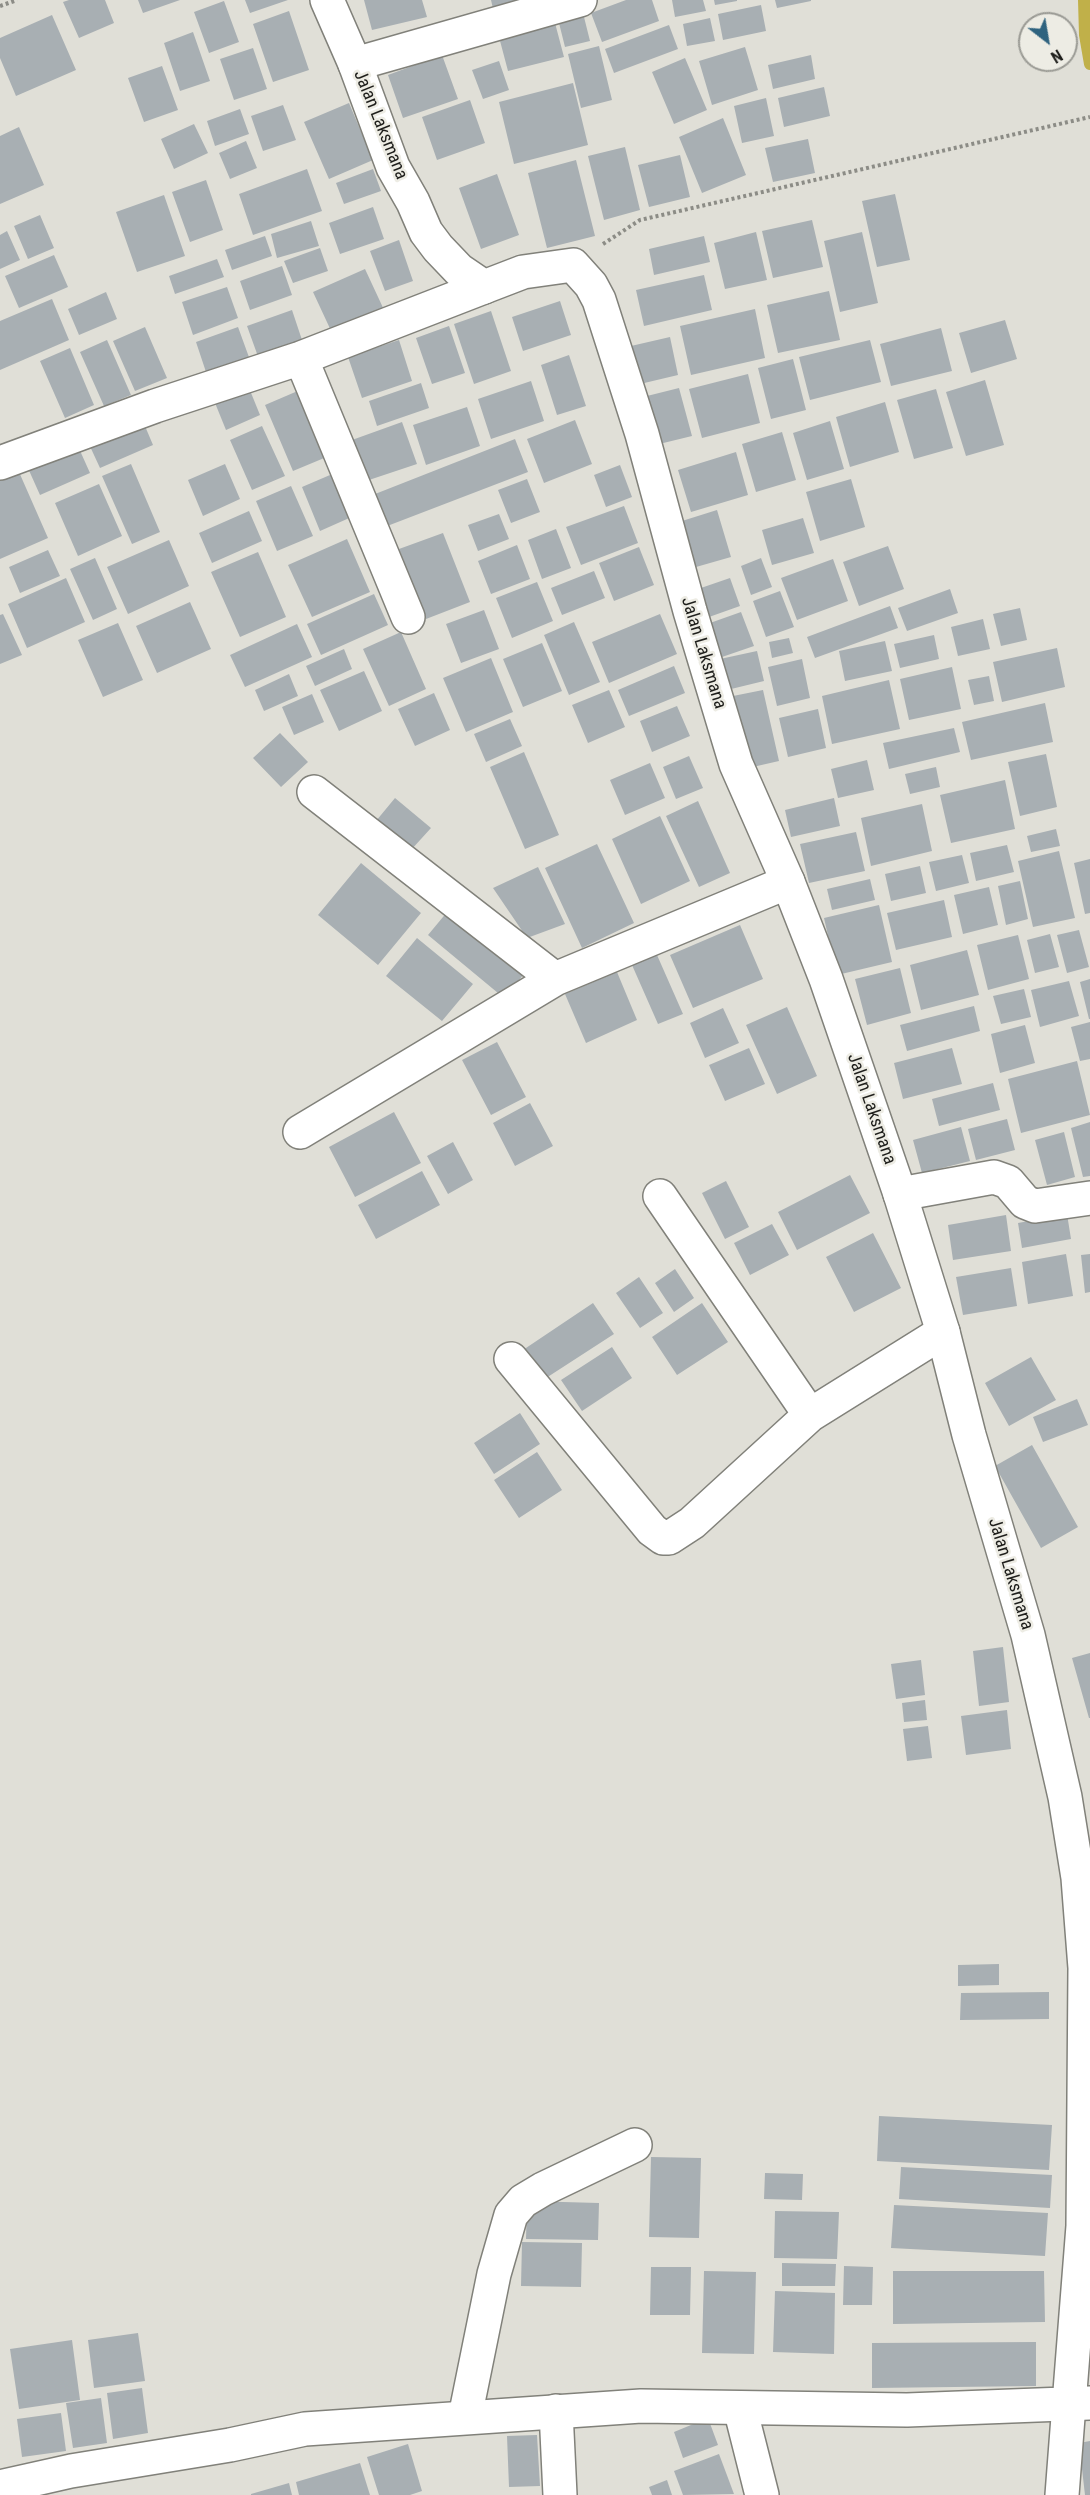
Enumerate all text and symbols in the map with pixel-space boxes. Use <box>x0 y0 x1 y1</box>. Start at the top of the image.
north arrow <box>1018 12 1078 72</box>
text: N <box>1047 45 1066 67</box>
street label: Jalan Laksmana <box>348 67 412 183</box>
street label: Jalan Laksmana <box>676 594 730 712</box>
street label: Jalan Laksmana <box>842 1051 900 1167</box>
street label: Jalan Laksmana <box>983 1515 1037 1633</box>

